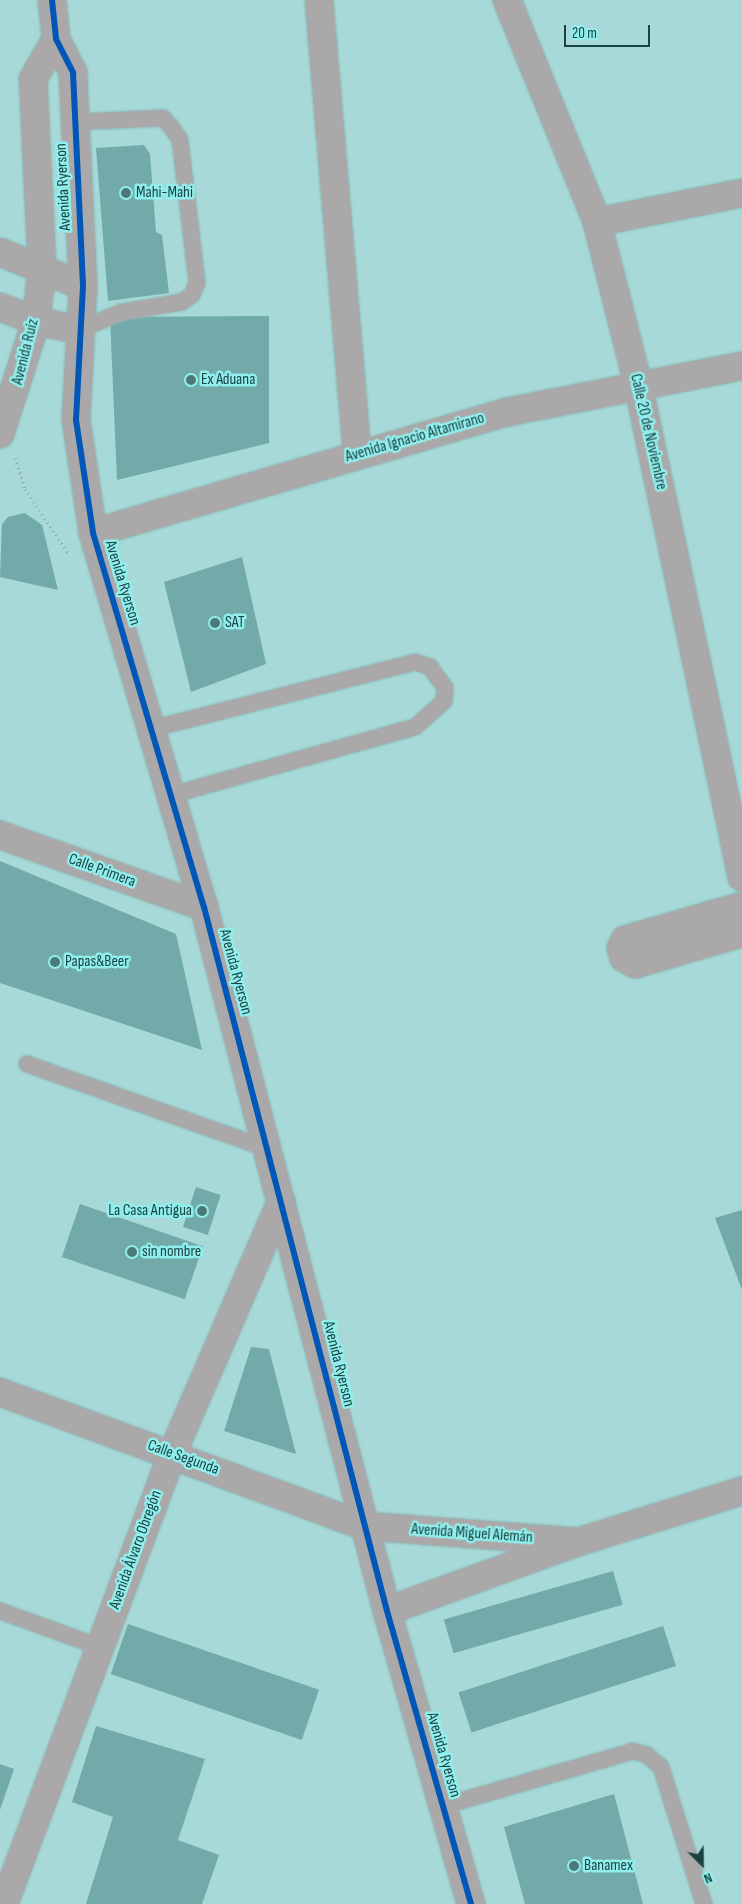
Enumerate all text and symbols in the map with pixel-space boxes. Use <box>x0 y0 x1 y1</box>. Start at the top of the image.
scale bar <box>567 15 653 47</box>
text: 20 m <box>572 24 597 43</box>
street label: Avenida Ryerson <box>52 143 76 231</box>
place label: Mahi-Mahi <box>136 183 193 203</box>
marker: Mahi-Mahi <box>120 187 132 199</box>
street label: Avenida Ruíz <box>9 317 43 387</box>
place label: Ex Aduana <box>201 370 255 390</box>
street label: Calle 20 de Noviembre <box>625 372 671 492</box>
marker: Ex Aduana <box>185 374 197 386</box>
street label: Avenida Ignacio Altamirano <box>343 409 487 467</box>
street label: Avenida Ryerson <box>100 538 144 628</box>
place label: SAT <box>225 613 245 633</box>
marker: SAT <box>209 617 221 629</box>
street label: Calle Primera <box>66 850 138 892</box>
street label: Avenida Ryerson <box>214 927 256 1017</box>
place label: Papas&Beer <box>65 952 129 972</box>
marker: Papas&Beer <box>49 956 61 968</box>
place label: La Casa Antigua <box>108 1201 192 1221</box>
marker: La Casa Antigua <box>196 1205 208 1217</box>
place label: sin nombre <box>142 1242 201 1262</box>
marker: sin nombre <box>126 1246 138 1258</box>
street label: Avenida Ryerson <box>318 1319 358 1409</box>
street label: Calle Segunda <box>145 1436 221 1480</box>
street label: Avenida Álvaro Obregón <box>106 1488 166 1612</box>
street label: Avenida Miguel Alemán <box>411 1520 533 1548</box>
street label: Avenida Ryerson <box>422 1710 464 1800</box>
north arrow <box>677 1839 727 1889</box>
place label: Banamex <box>584 1856 633 1876</box>
marker: Banamex <box>568 1860 580 1872</box>
text: N <box>701 1869 715 1888</box>

